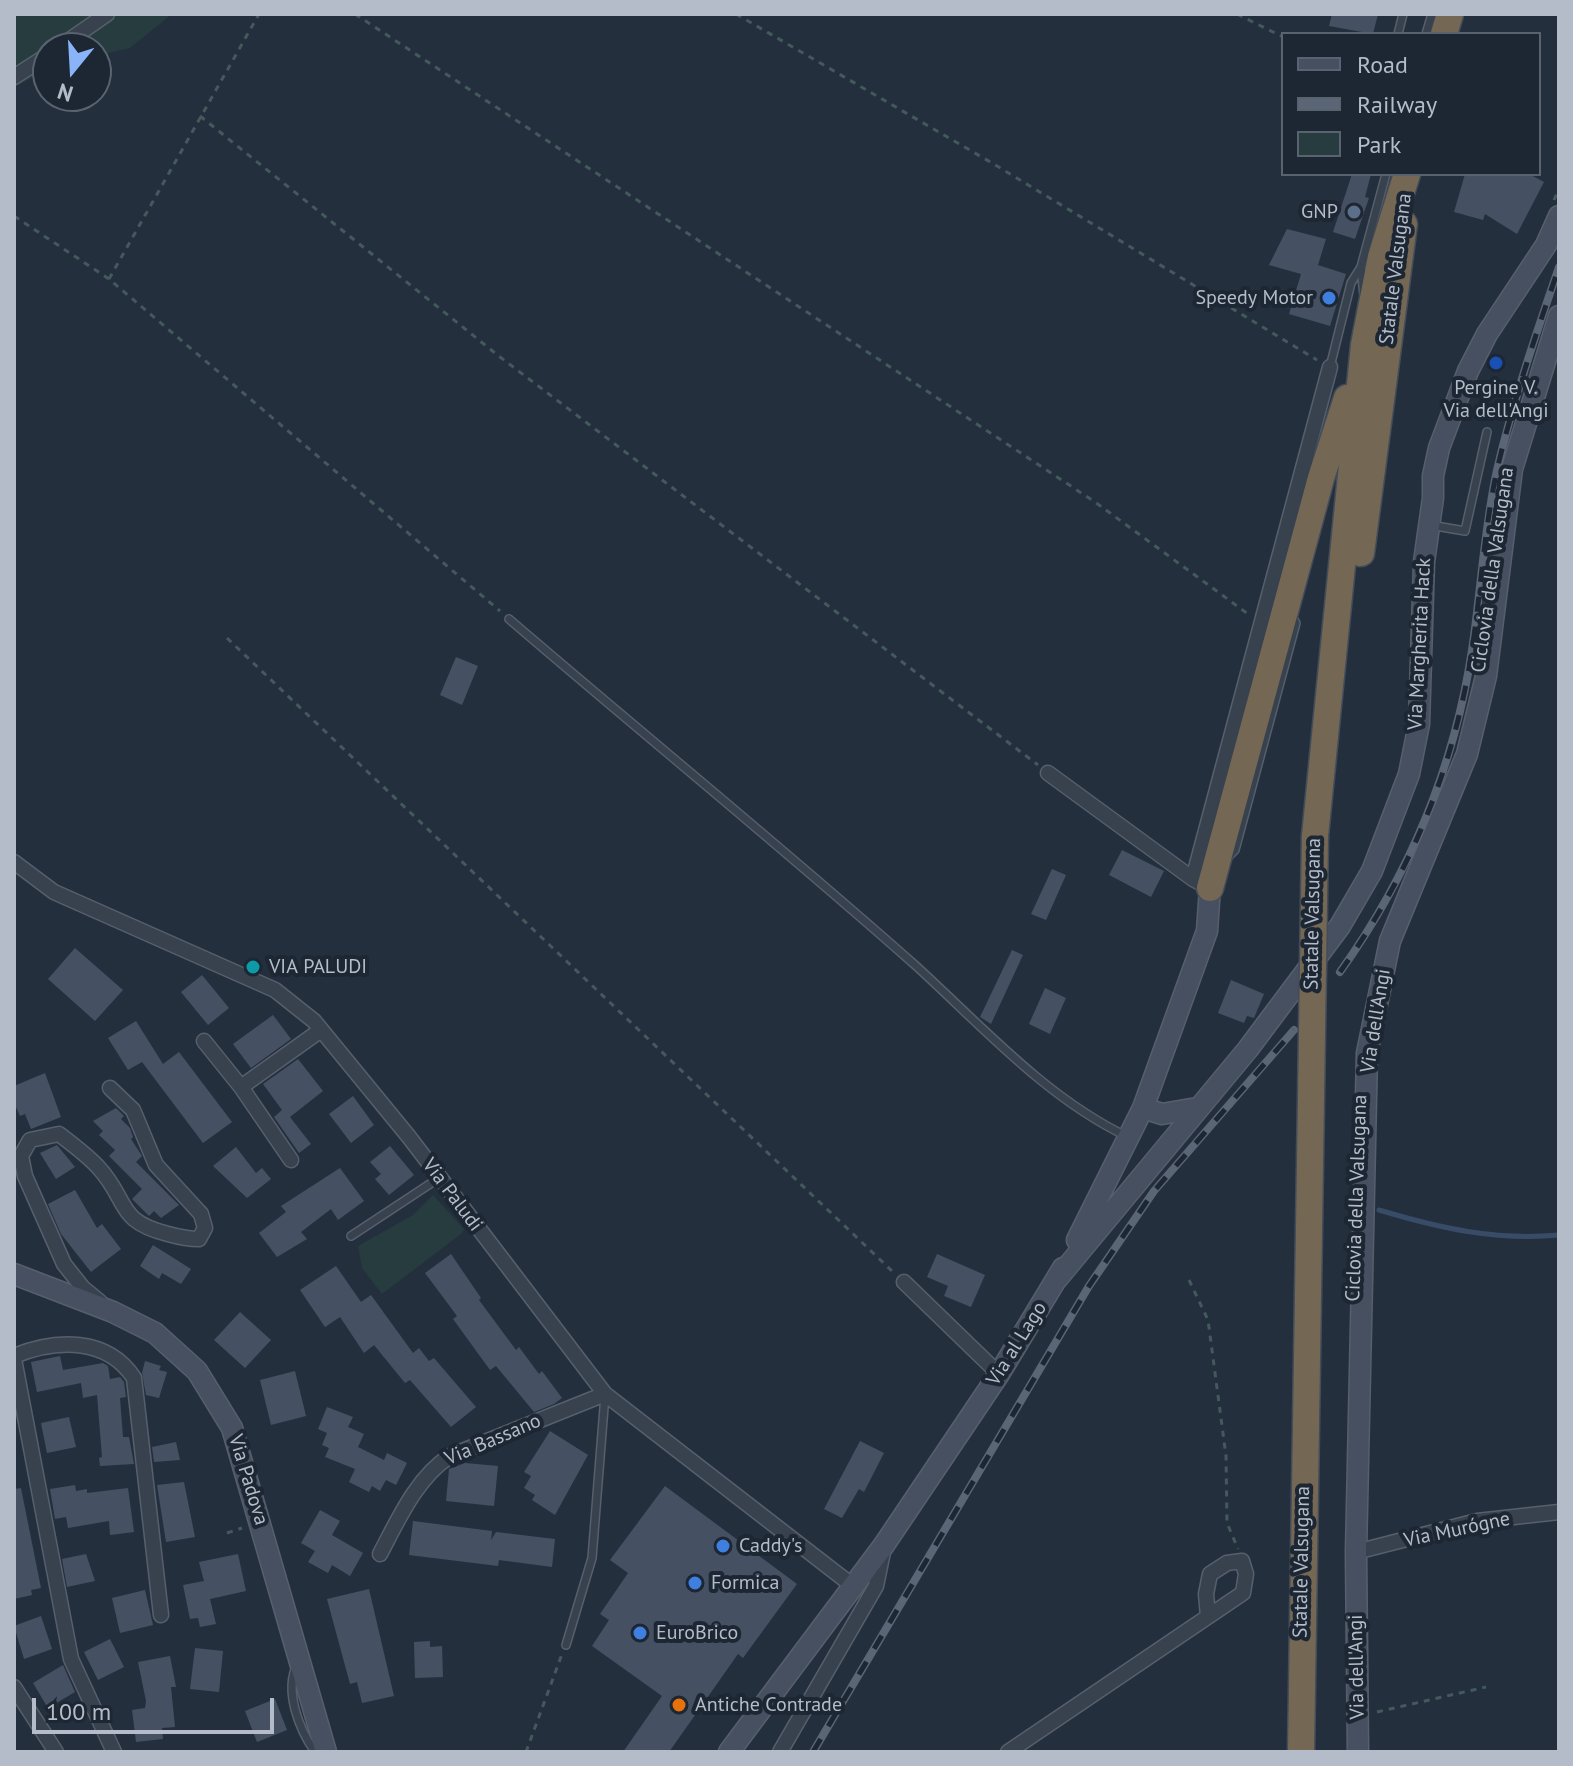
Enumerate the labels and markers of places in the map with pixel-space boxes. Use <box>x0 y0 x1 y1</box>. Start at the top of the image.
place label: GNP <box>1301 200 1338 224</box>
marker: GNP <box>1345 203 1363 221</box>
place label: Speedy Motor <box>1195 286 1313 310</box>
marker: Speedy Motor <box>1320 289 1338 307</box>
marker: Pergine V. Via dell'Angi <box>1487 354 1505 372</box>
place label: Pergine V. Via dell'Angi <box>1443 376 1549 423</box>
place label: VIA PALUDI <box>269 955 367 979</box>
marker: VIA PALUDI <box>244 958 262 976</box>
place label: Caddy's <box>739 1534 802 1558</box>
marker: Caddy's <box>714 1537 732 1555</box>
place label: Formica <box>711 1571 779 1595</box>
marker: Formica <box>686 1574 704 1592</box>
place label: EuroBrico <box>656 1621 738 1645</box>
marker: EuroBrico <box>631 1624 649 1642</box>
place label: Antiche Contrade <box>695 1693 842 1717</box>
marker: Antiche Contrade <box>670 1696 688 1714</box>

